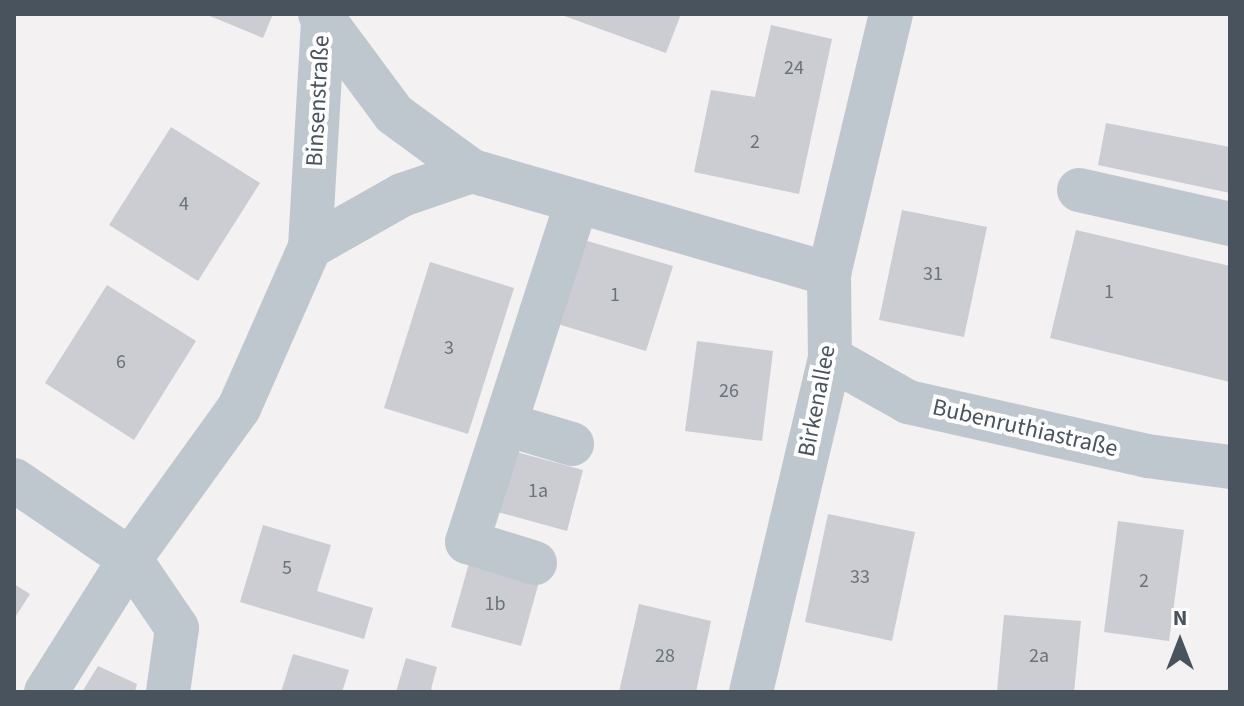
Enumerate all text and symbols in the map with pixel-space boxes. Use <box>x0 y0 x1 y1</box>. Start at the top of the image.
street label: Binsenstraße <box>300 35 336 167</box>
house number: 24 <box>784 56 804 80</box>
house number: 2 <box>750 130 760 154</box>
house number: 4 <box>179 192 189 216</box>
house number: 31 <box>923 262 943 286</box>
house number: 1 <box>1104 280 1114 304</box>
house number: 1 <box>610 283 620 307</box>
house number: 3 <box>444 336 454 360</box>
street label: Birkenallee <box>792 343 842 459</box>
house number: 6 <box>116 350 126 374</box>
house number: 26 <box>719 379 739 403</box>
street label: Bubenruthiastraße <box>930 393 1120 463</box>
house number: 1a <box>528 479 548 503</box>
house number: 5 <box>282 556 292 580</box>
house number: 33 <box>850 565 870 589</box>
house number: 2 <box>1139 569 1149 593</box>
house number: 1b <box>485 592 505 616</box>
north arrow <box>1140 602 1220 682</box>
text: N <box>1173 602 1187 634</box>
house number: 28 <box>655 644 675 668</box>
house number: 2a <box>1029 644 1049 668</box>

